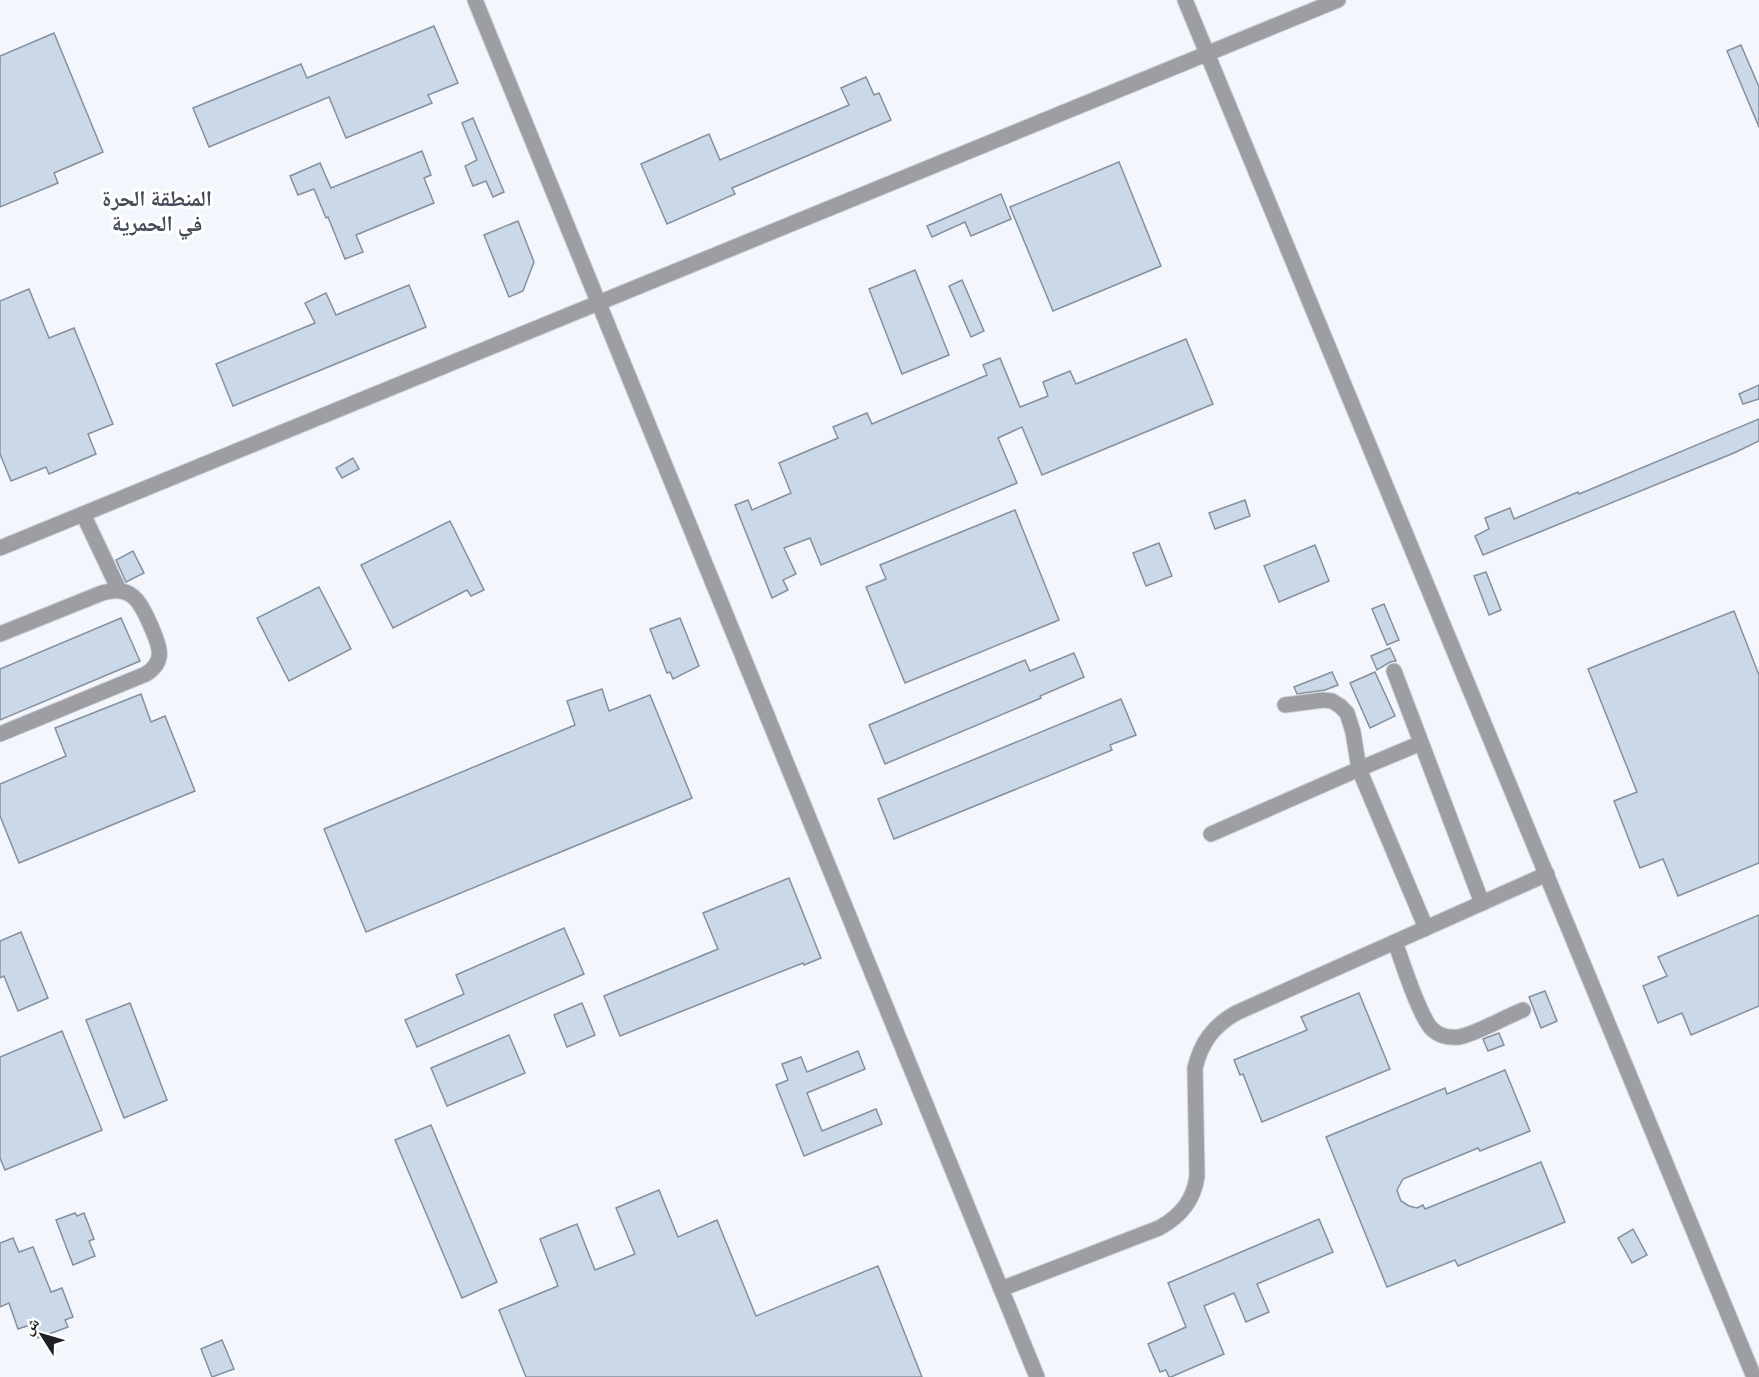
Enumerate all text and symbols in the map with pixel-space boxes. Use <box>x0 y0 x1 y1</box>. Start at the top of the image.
district label: المنطقة الحرة في الحمرية <box>102 186 212 240</box>
north arrow <box>12 1305 72 1365</box>
text: ش <box>18 1314 43 1339</box>

